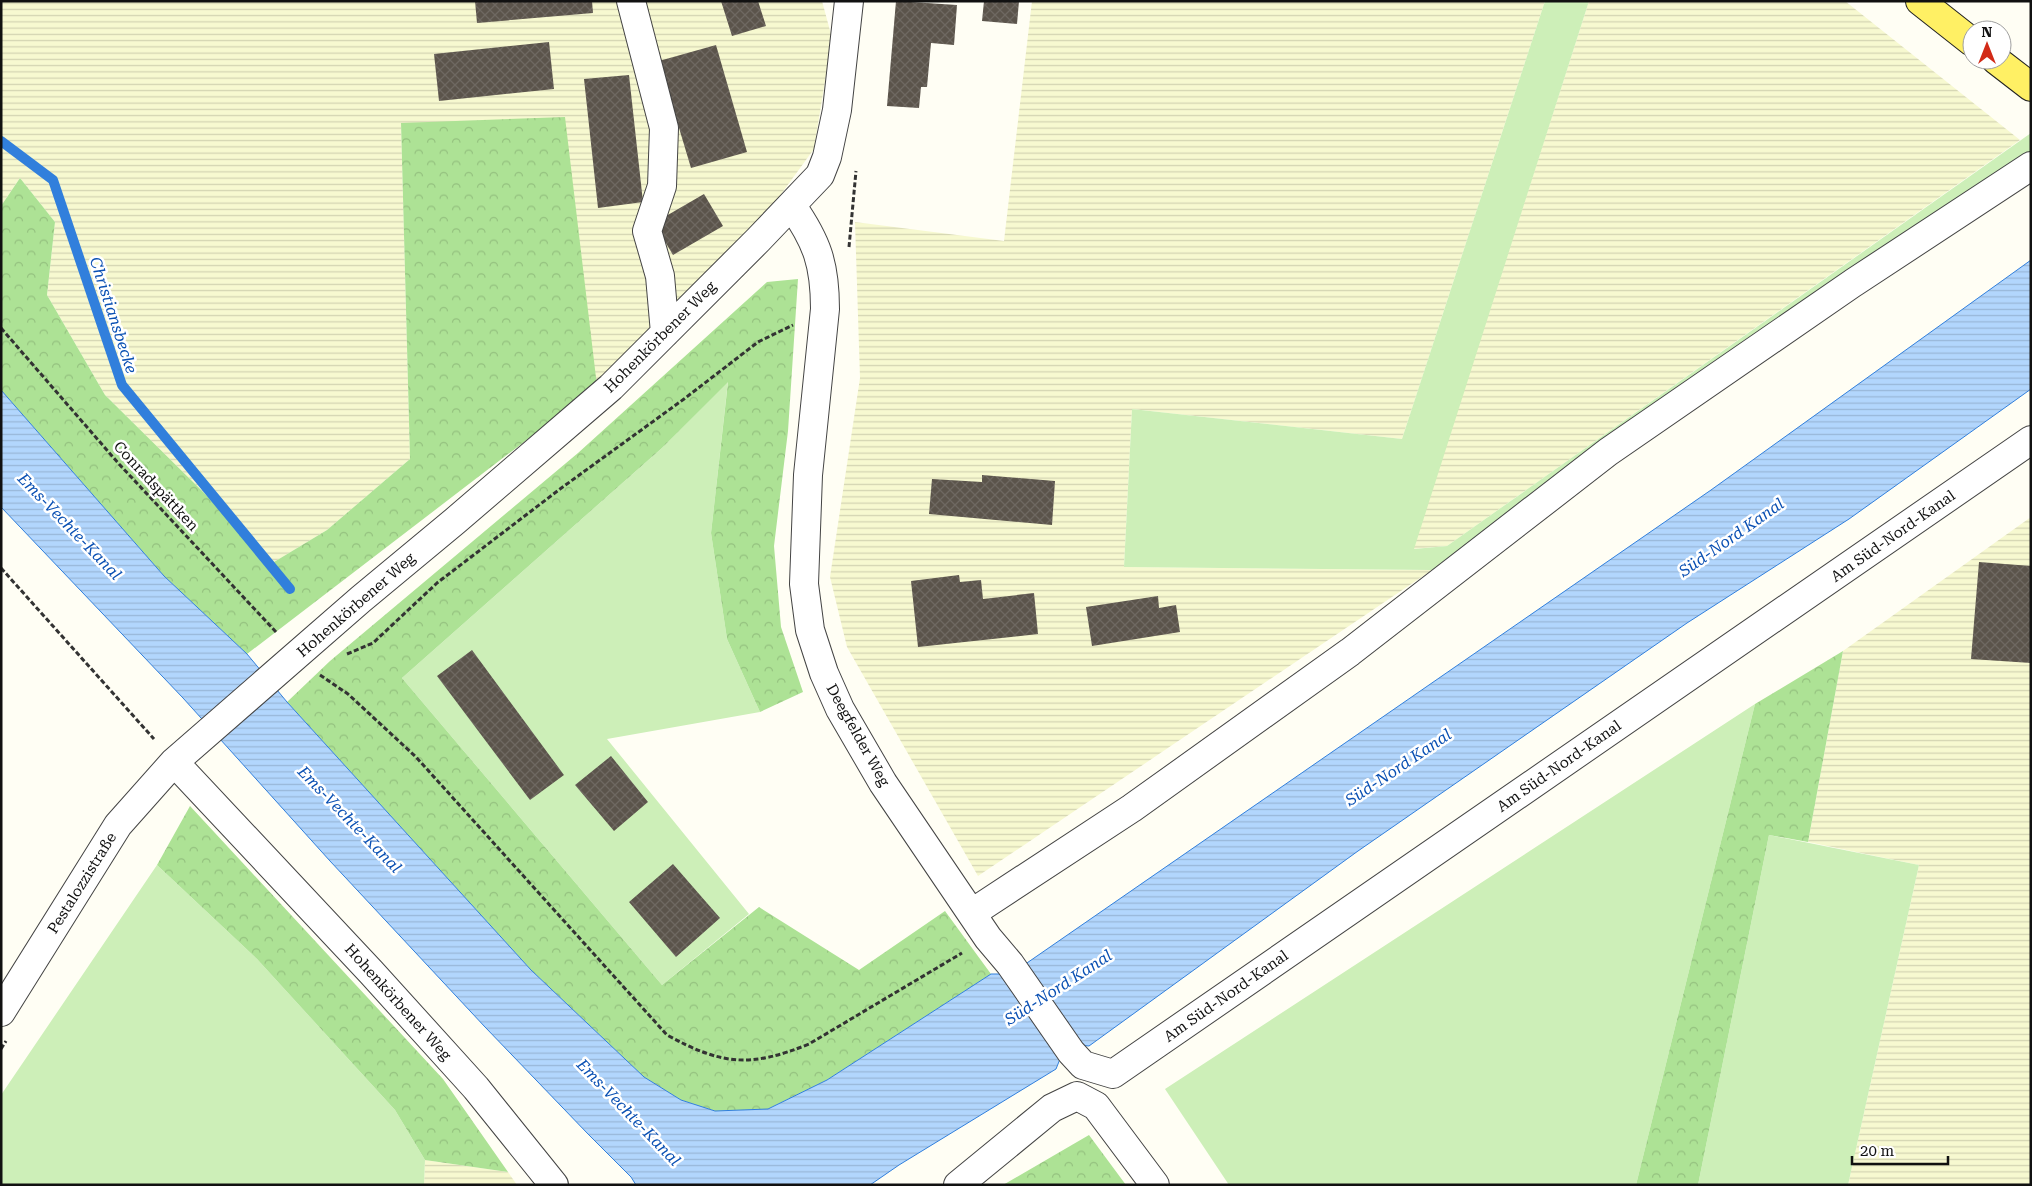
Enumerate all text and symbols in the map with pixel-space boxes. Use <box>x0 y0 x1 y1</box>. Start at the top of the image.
north arrow <box>1962 20 2012 70</box>
text: N <box>1982 24 1993 40</box>
water label: Christiansbecke <box>86 255 141 376</box>
street label: Hohenkörbener Weg <box>600 277 720 397</box>
street label: Conradspättken <box>110 437 202 535</box>
water label: Ems-Vechte-Kanal <box>13 468 126 584</box>
street label: Am Süd-Nord-Kanal <box>1827 486 1959 586</box>
water label: Süd-Nord Kanal <box>1674 494 1788 581</box>
street label: Hohenkörbener Weg <box>293 549 419 661</box>
street label: Deegfelder Weg <box>822 681 894 790</box>
street label: Am Süd-Nord-Kanal <box>1493 716 1625 816</box>
water label: Süd-Nord Kanal <box>1341 725 1455 810</box>
water label: Ems-Vechte-Kanal <box>293 761 406 877</box>
street label: Pestalozzistraße <box>44 829 120 937</box>
street label: Hohenkörbener Weg <box>341 940 455 1064</box>
water label: Süd-Nord Kanal <box>1000 946 1116 1030</box>
street label: Am Süd-Nord-Kanal <box>1160 946 1292 1046</box>
water label: Ems-Vechte-Kanal <box>572 1054 685 1170</box>
scale bar <box>1852 1134 1948 1166</box>
text: 20 m <box>1860 1142 1895 1160</box>

